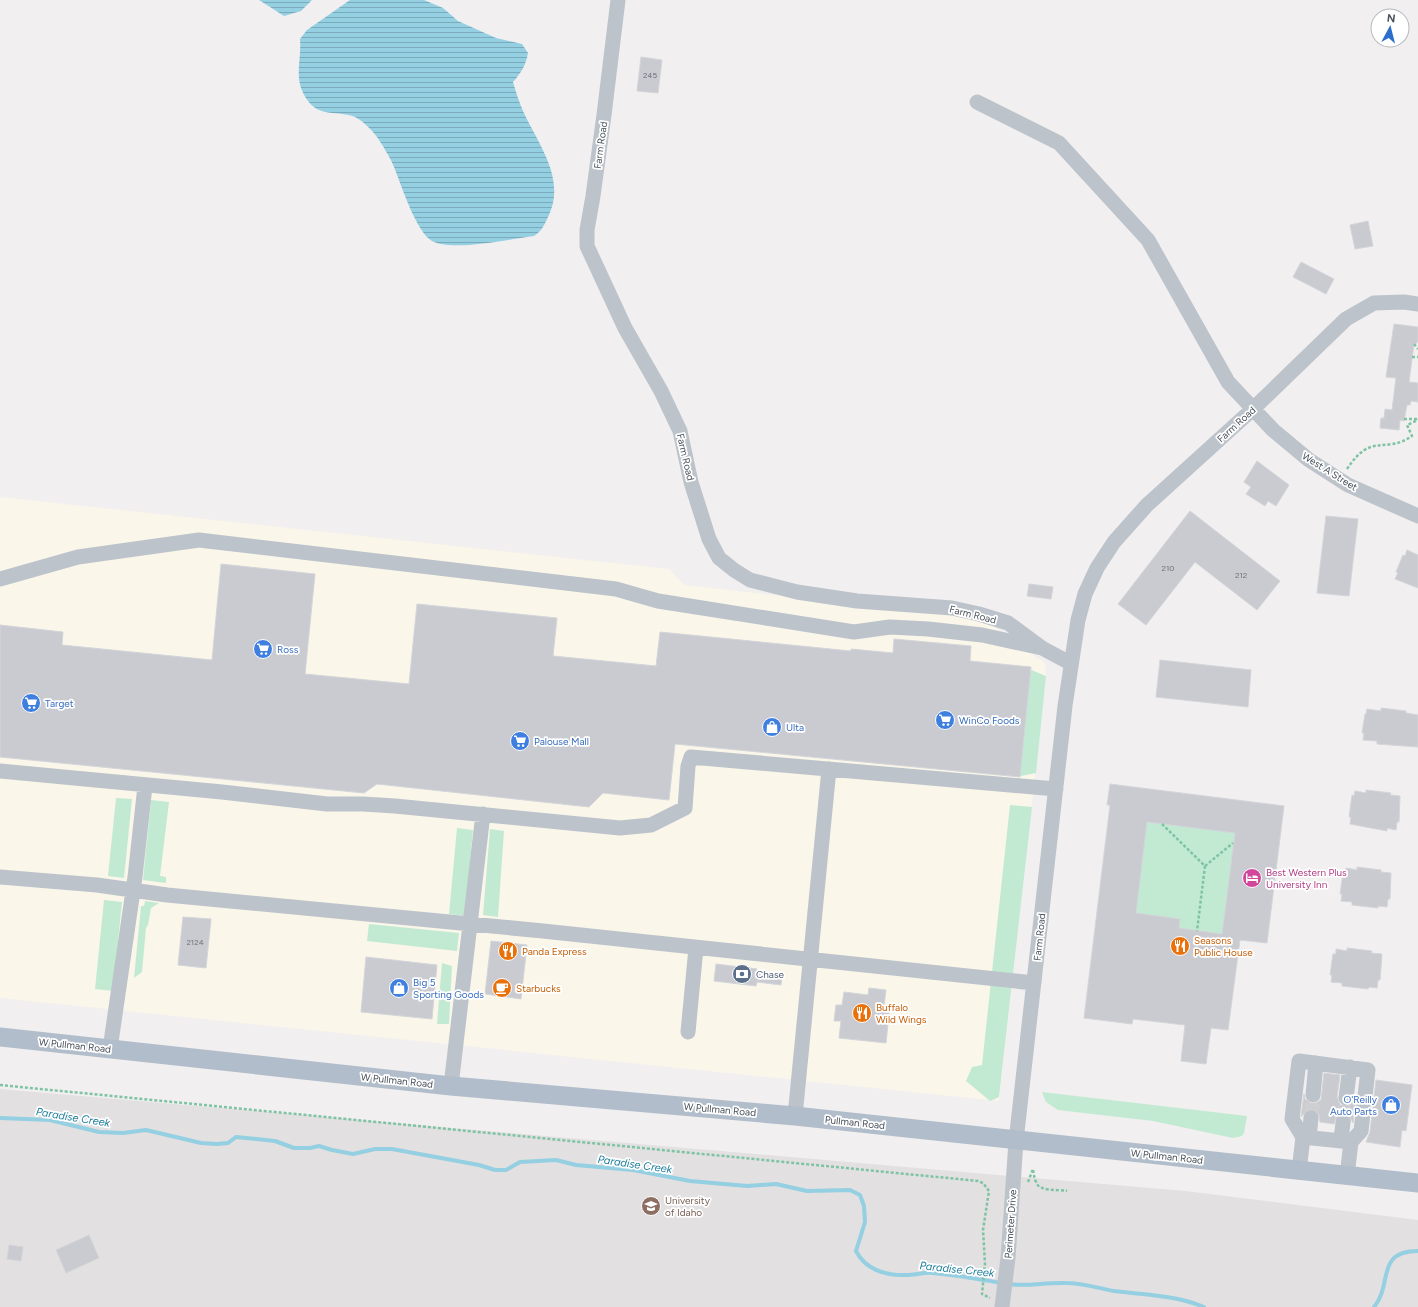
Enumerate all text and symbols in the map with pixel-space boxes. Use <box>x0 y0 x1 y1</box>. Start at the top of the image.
north arrow <box>1370 8 1410 48</box>
text: N <box>1386 12 1396 26</box>
house number: 245 <box>643 70 657 80</box>
street label: Farm Road <box>591 120 610 170</box>
street label: Farm Road <box>1214 403 1259 445</box>
street label: Farm Road <box>674 432 697 482</box>
street label: West A Street <box>1300 449 1360 494</box>
house number: 210 <box>1162 563 1174 573</box>
house number: 212 <box>1235 570 1247 580</box>
street label: Farm Road <box>948 602 998 627</box>
supermarket icon: Ross <box>252 638 274 660</box>
place label: Ross <box>277 643 299 656</box>
supermarket icon: Target <box>20 692 42 714</box>
place label: Target <box>45 697 74 710</box>
supermarket icon: WinCo Foods <box>934 709 956 731</box>
place label: WinCo Foods <box>959 714 1020 727</box>
shop icon: Ulta <box>761 716 783 738</box>
place label: Ulta <box>786 721 804 734</box>
supermarket icon: Palouse Mall <box>509 730 531 752</box>
place label: Palouse Mall <box>534 735 589 748</box>
place label: Best Western Plus University Inn <box>1266 866 1347 891</box>
hotel icon: Best Western Plus University Inn <box>1241 867 1263 889</box>
street label: Farm Road <box>1031 912 1048 962</box>
place label: Seasons Public House <box>1194 934 1253 959</box>
restaurant icon: Seasons Public House <box>1169 935 1191 957</box>
house number: 2124 <box>186 937 204 947</box>
restaurant icon: Panda Express <box>497 940 519 962</box>
place label: Panda Express <box>522 945 587 958</box>
bank icon: Chase <box>731 963 753 985</box>
place label: Chase <box>756 968 785 981</box>
place label: Big 5 Sporting Goods <box>413 976 484 1001</box>
shop icon: Big 5 Sporting Goods <box>388 977 410 999</box>
cafe icon: Starbucks <box>491 977 513 999</box>
place label: Starbucks <box>516 982 561 995</box>
place label: Buffalo Wild Wings <box>876 1001 927 1026</box>
restaurant icon: Buffalo Wild Wings <box>851 1002 873 1024</box>
street label: W Pullman Road <box>38 1035 112 1056</box>
street label: W Pullman Road <box>360 1070 434 1091</box>
place label: O'Reilly Auto Parts <box>1330 1093 1378 1118</box>
shop icon: O'Reilly Auto Parts <box>1380 1094 1402 1116</box>
street label: W Pullman Road <box>683 1100 757 1119</box>
water label: Paradise Creek <box>35 1105 112 1130</box>
street label: Pullman Road <box>824 1113 886 1132</box>
street label: W Pullman Road <box>1130 1146 1204 1167</box>
water label: Paradise Creek <box>597 1153 674 1176</box>
street label: Perimeter Drive <box>1002 1189 1019 1259</box>
place label: University of Idaho <box>665 1194 711 1219</box>
school or university icon: University of Idaho <box>640 1195 662 1217</box>
water label: Paradise Creek <box>919 1259 996 1280</box>

